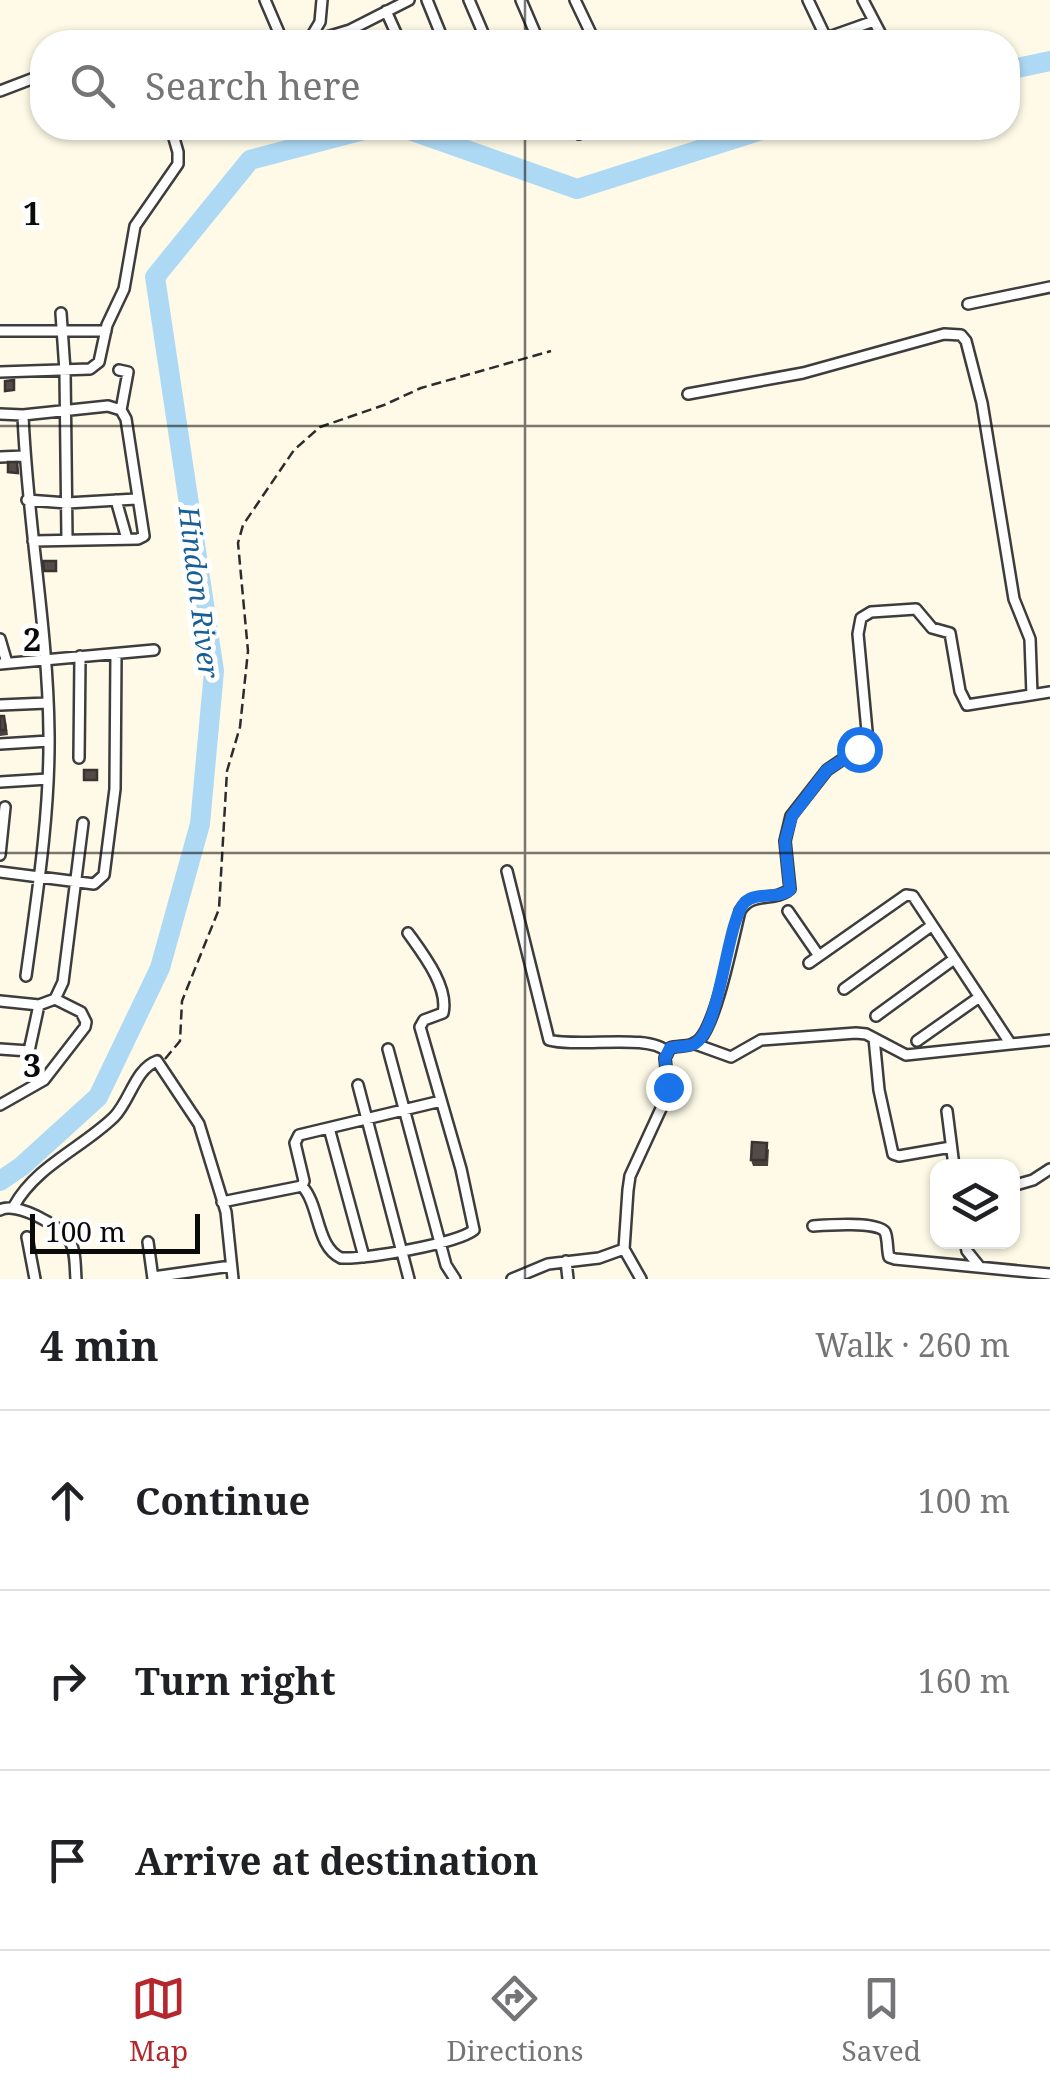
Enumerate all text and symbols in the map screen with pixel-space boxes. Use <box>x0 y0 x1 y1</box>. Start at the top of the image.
search box <box>30 30 1020 140</box>
icon: search <box>65 58 120 113</box>
text: Search here <box>145 59 361 111</box>
text: 1 <box>23 191 41 234</box>
water label: Hindon River <box>170 503 230 681</box>
text: 2 <box>23 617 41 660</box>
route start <box>837 727 883 773</box>
text: 3 <box>23 1043 41 1086</box>
route end <box>646 1065 692 1111</box>
map controls <box>930 1159 1020 1249</box>
button: layers <box>930 1159 1020 1249</box>
scale bar <box>30 1209 200 1254</box>
text: 100 m <box>45 1212 126 1250</box>
text: 4 min <box>40 1316 159 1373</box>
text: Walk · 260 m <box>815 1323 1010 1366</box>
icon: ahead <box>40 1473 95 1528</box>
text: Continue <box>135 1474 310 1526</box>
text: 100 m <box>918 1479 1010 1522</box>
icon: right <box>40 1653 95 1708</box>
text: Turn right <box>135 1654 336 1706</box>
text: 160 m <box>918 1659 1010 1702</box>
icon: arrive <box>40 1833 95 1888</box>
text: Arrive at destination <box>135 1834 539 1886</box>
tab: Map <box>129 1971 188 2069</box>
tab: Directions <box>446 1971 583 2069</box>
tab: Saved <box>842 1971 921 2069</box>

